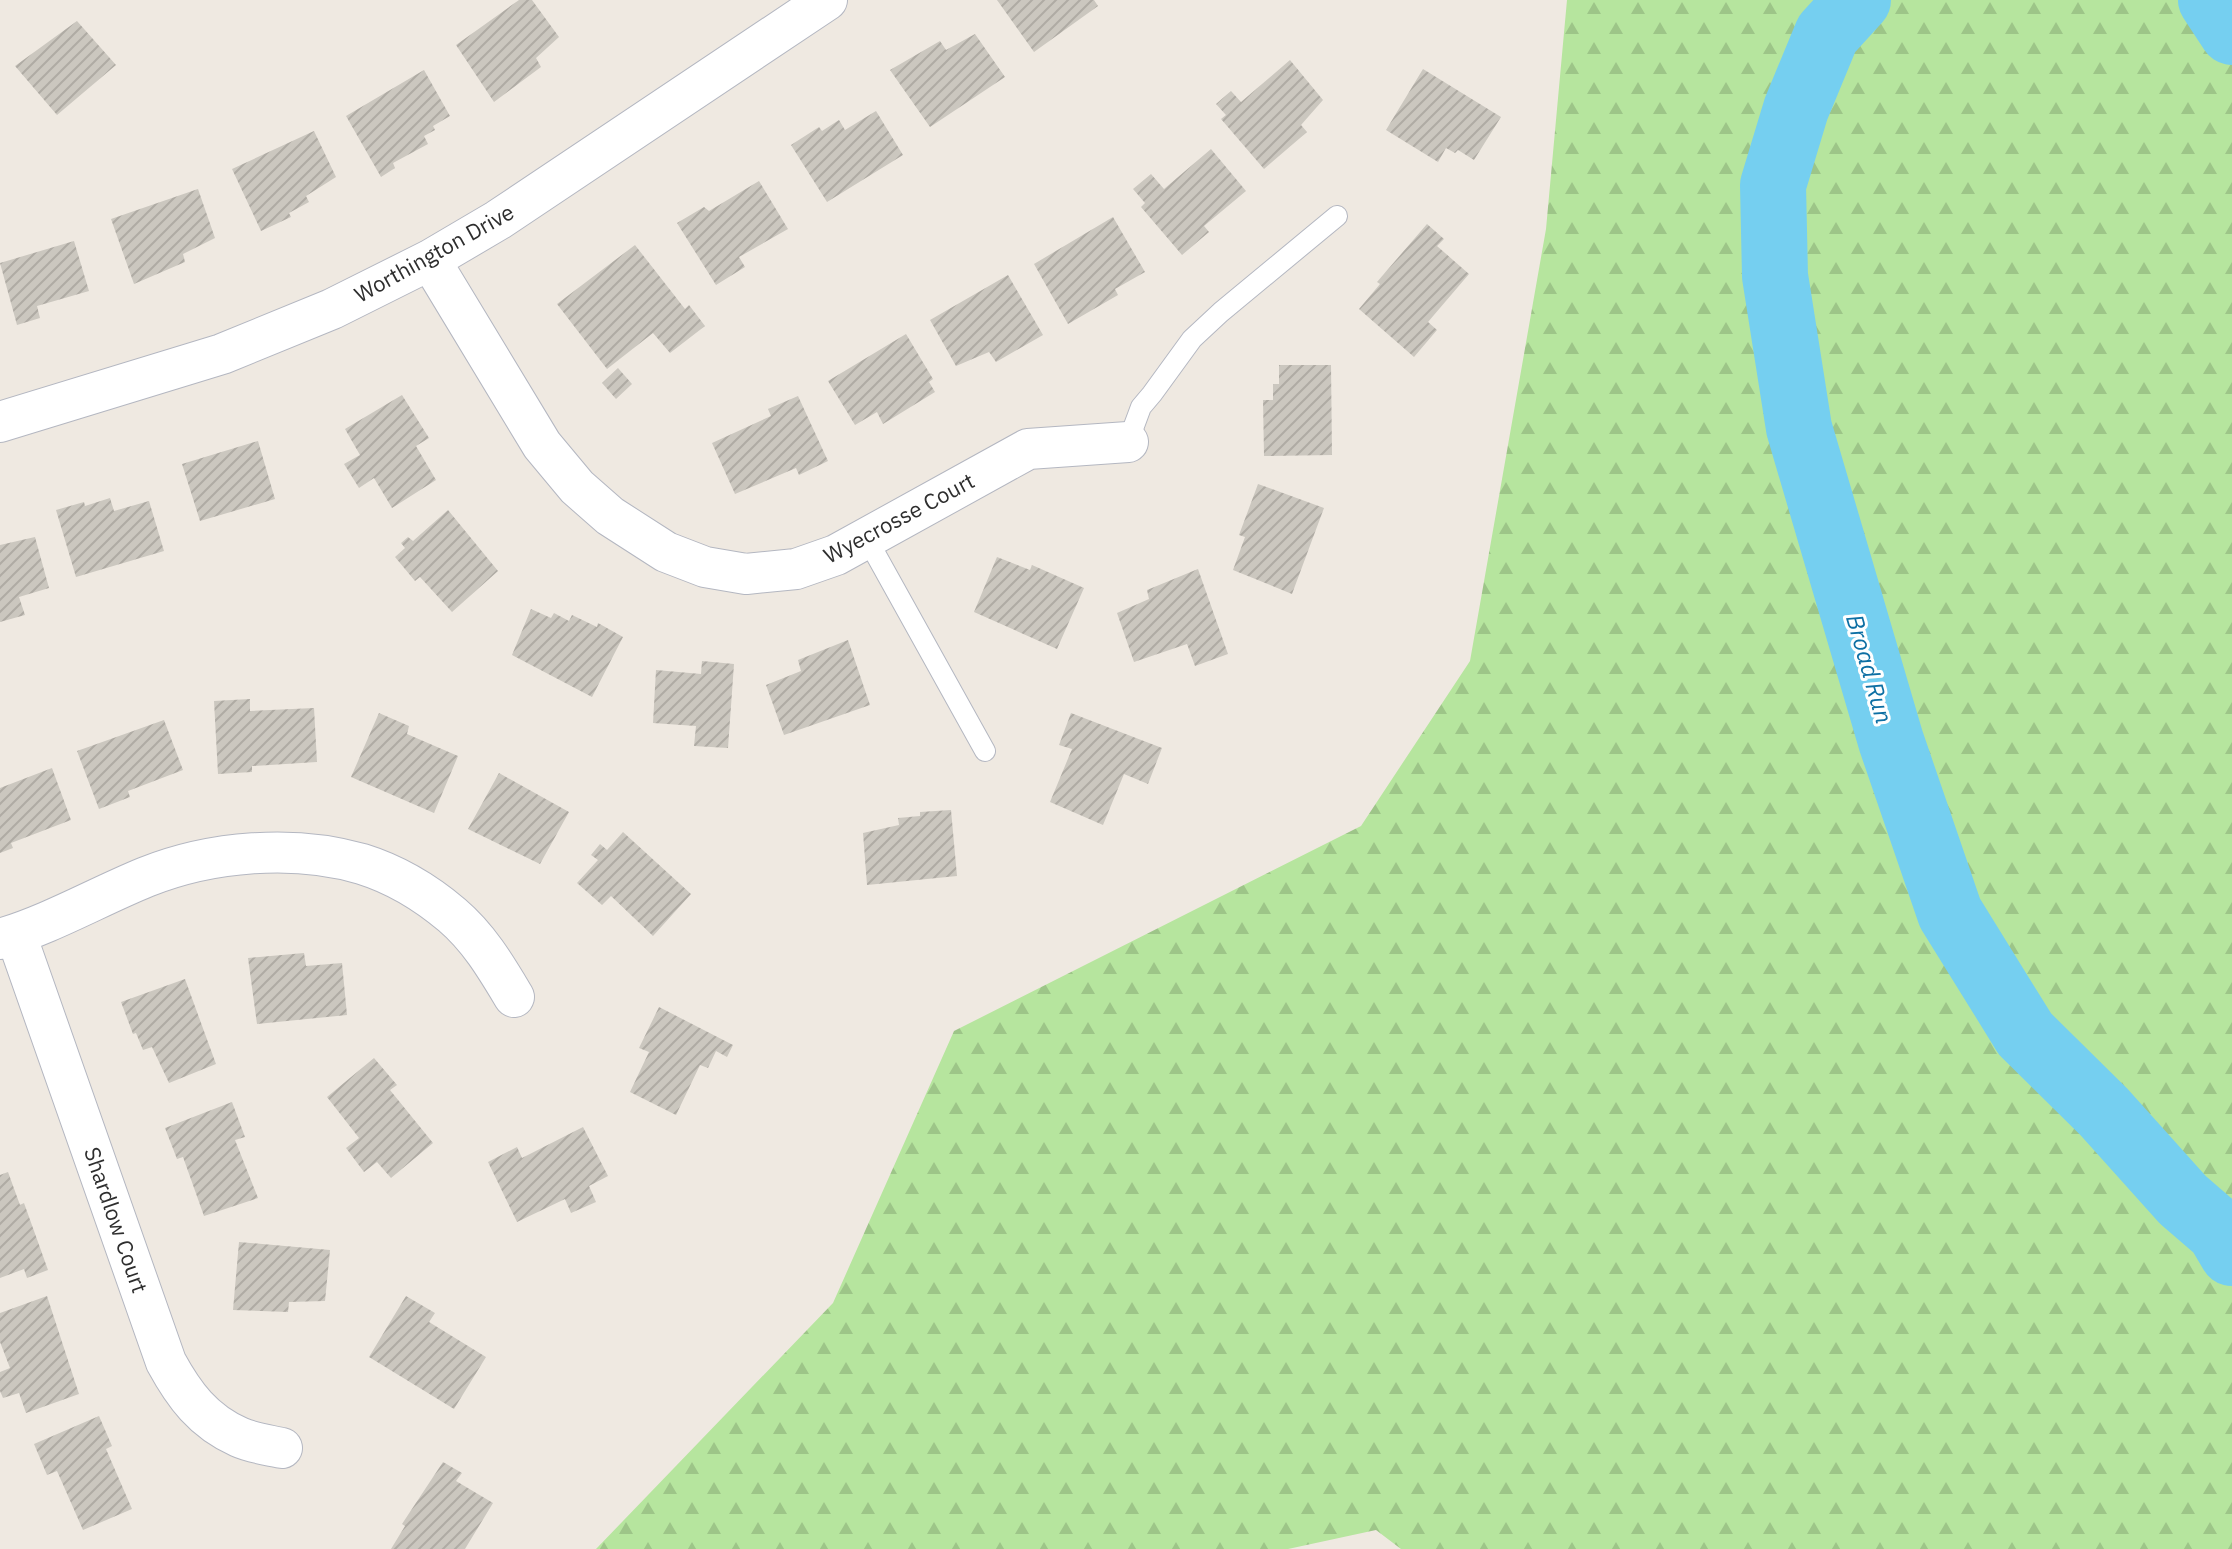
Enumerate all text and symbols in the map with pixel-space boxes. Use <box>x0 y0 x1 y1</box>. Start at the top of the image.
street label: Worthington Drive <box>349 197 519 308</box>
street label: Wyecrosse Court <box>818 466 979 570</box>
water label: Broad Run <box>1839 610 1901 727</box>
street label: Shardlow Court <box>78 1143 155 1297</box>

